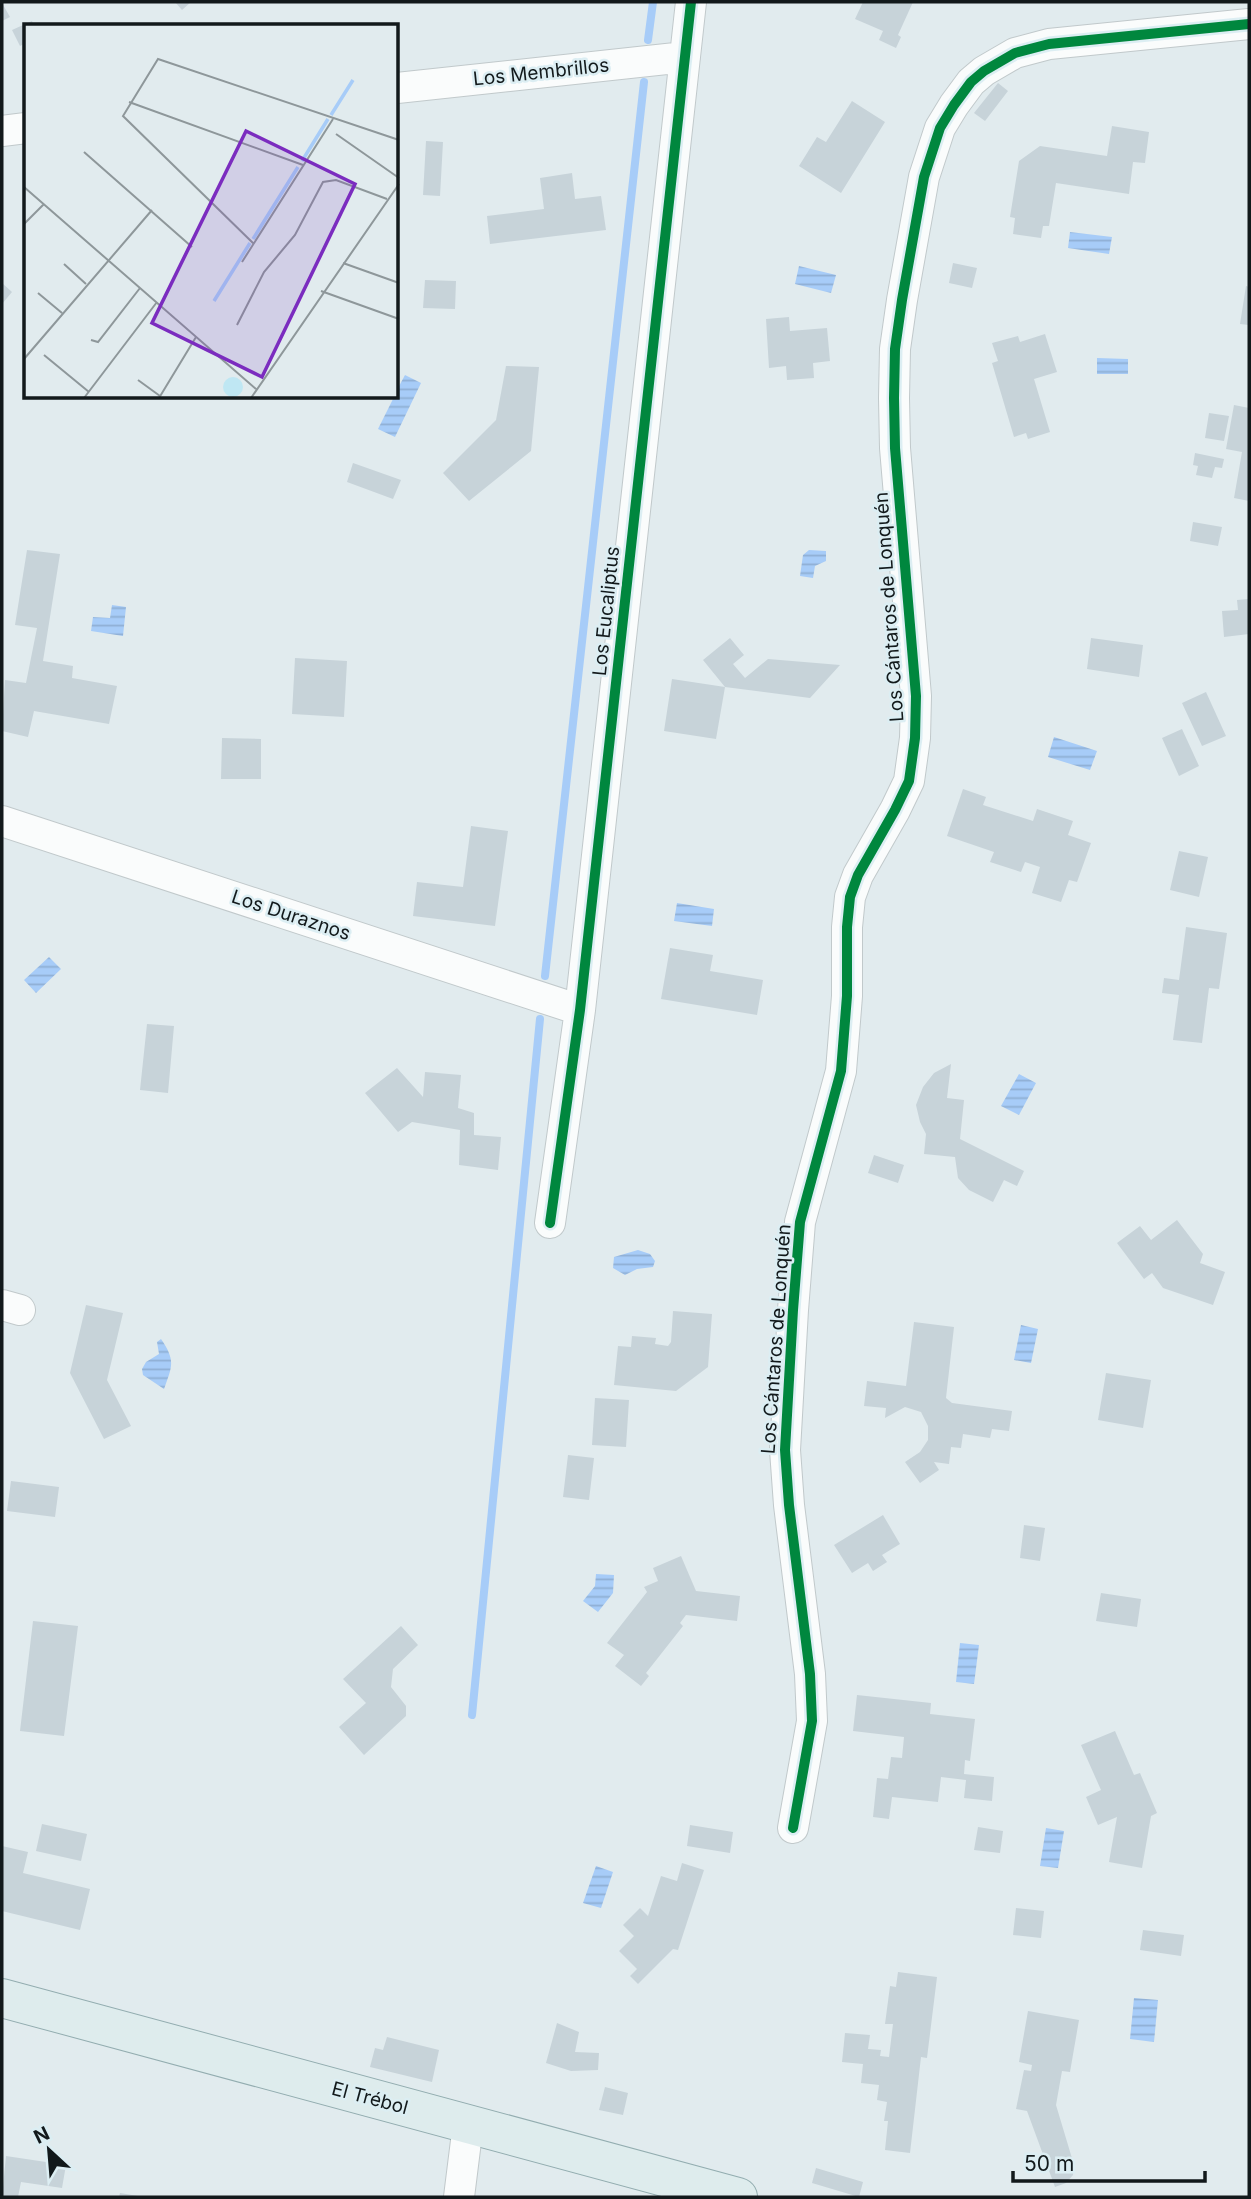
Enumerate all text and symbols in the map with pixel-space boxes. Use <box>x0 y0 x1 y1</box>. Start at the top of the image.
inset map <box>24 24 399 399</box>
street label: Los Membrillos <box>472 53 610 91</box>
street label: Los Cántaros de Lonquén <box>869 491 909 723</box>
street label: Los Eucaliptus <box>588 545 624 677</box>
street label: Los Duraznos <box>229 885 353 945</box>
street label: Los Cántaros de Lonquén <box>756 1223 796 1455</box>
street label: El Trébol <box>329 2077 411 2119</box>
north arrow <box>14 2115 84 2185</box>
text: N <box>30 2122 53 2149</box>
scale bar <box>1013 2140 1206 2184</box>
text: 50 m <box>1024 2151 1074 2176</box>

